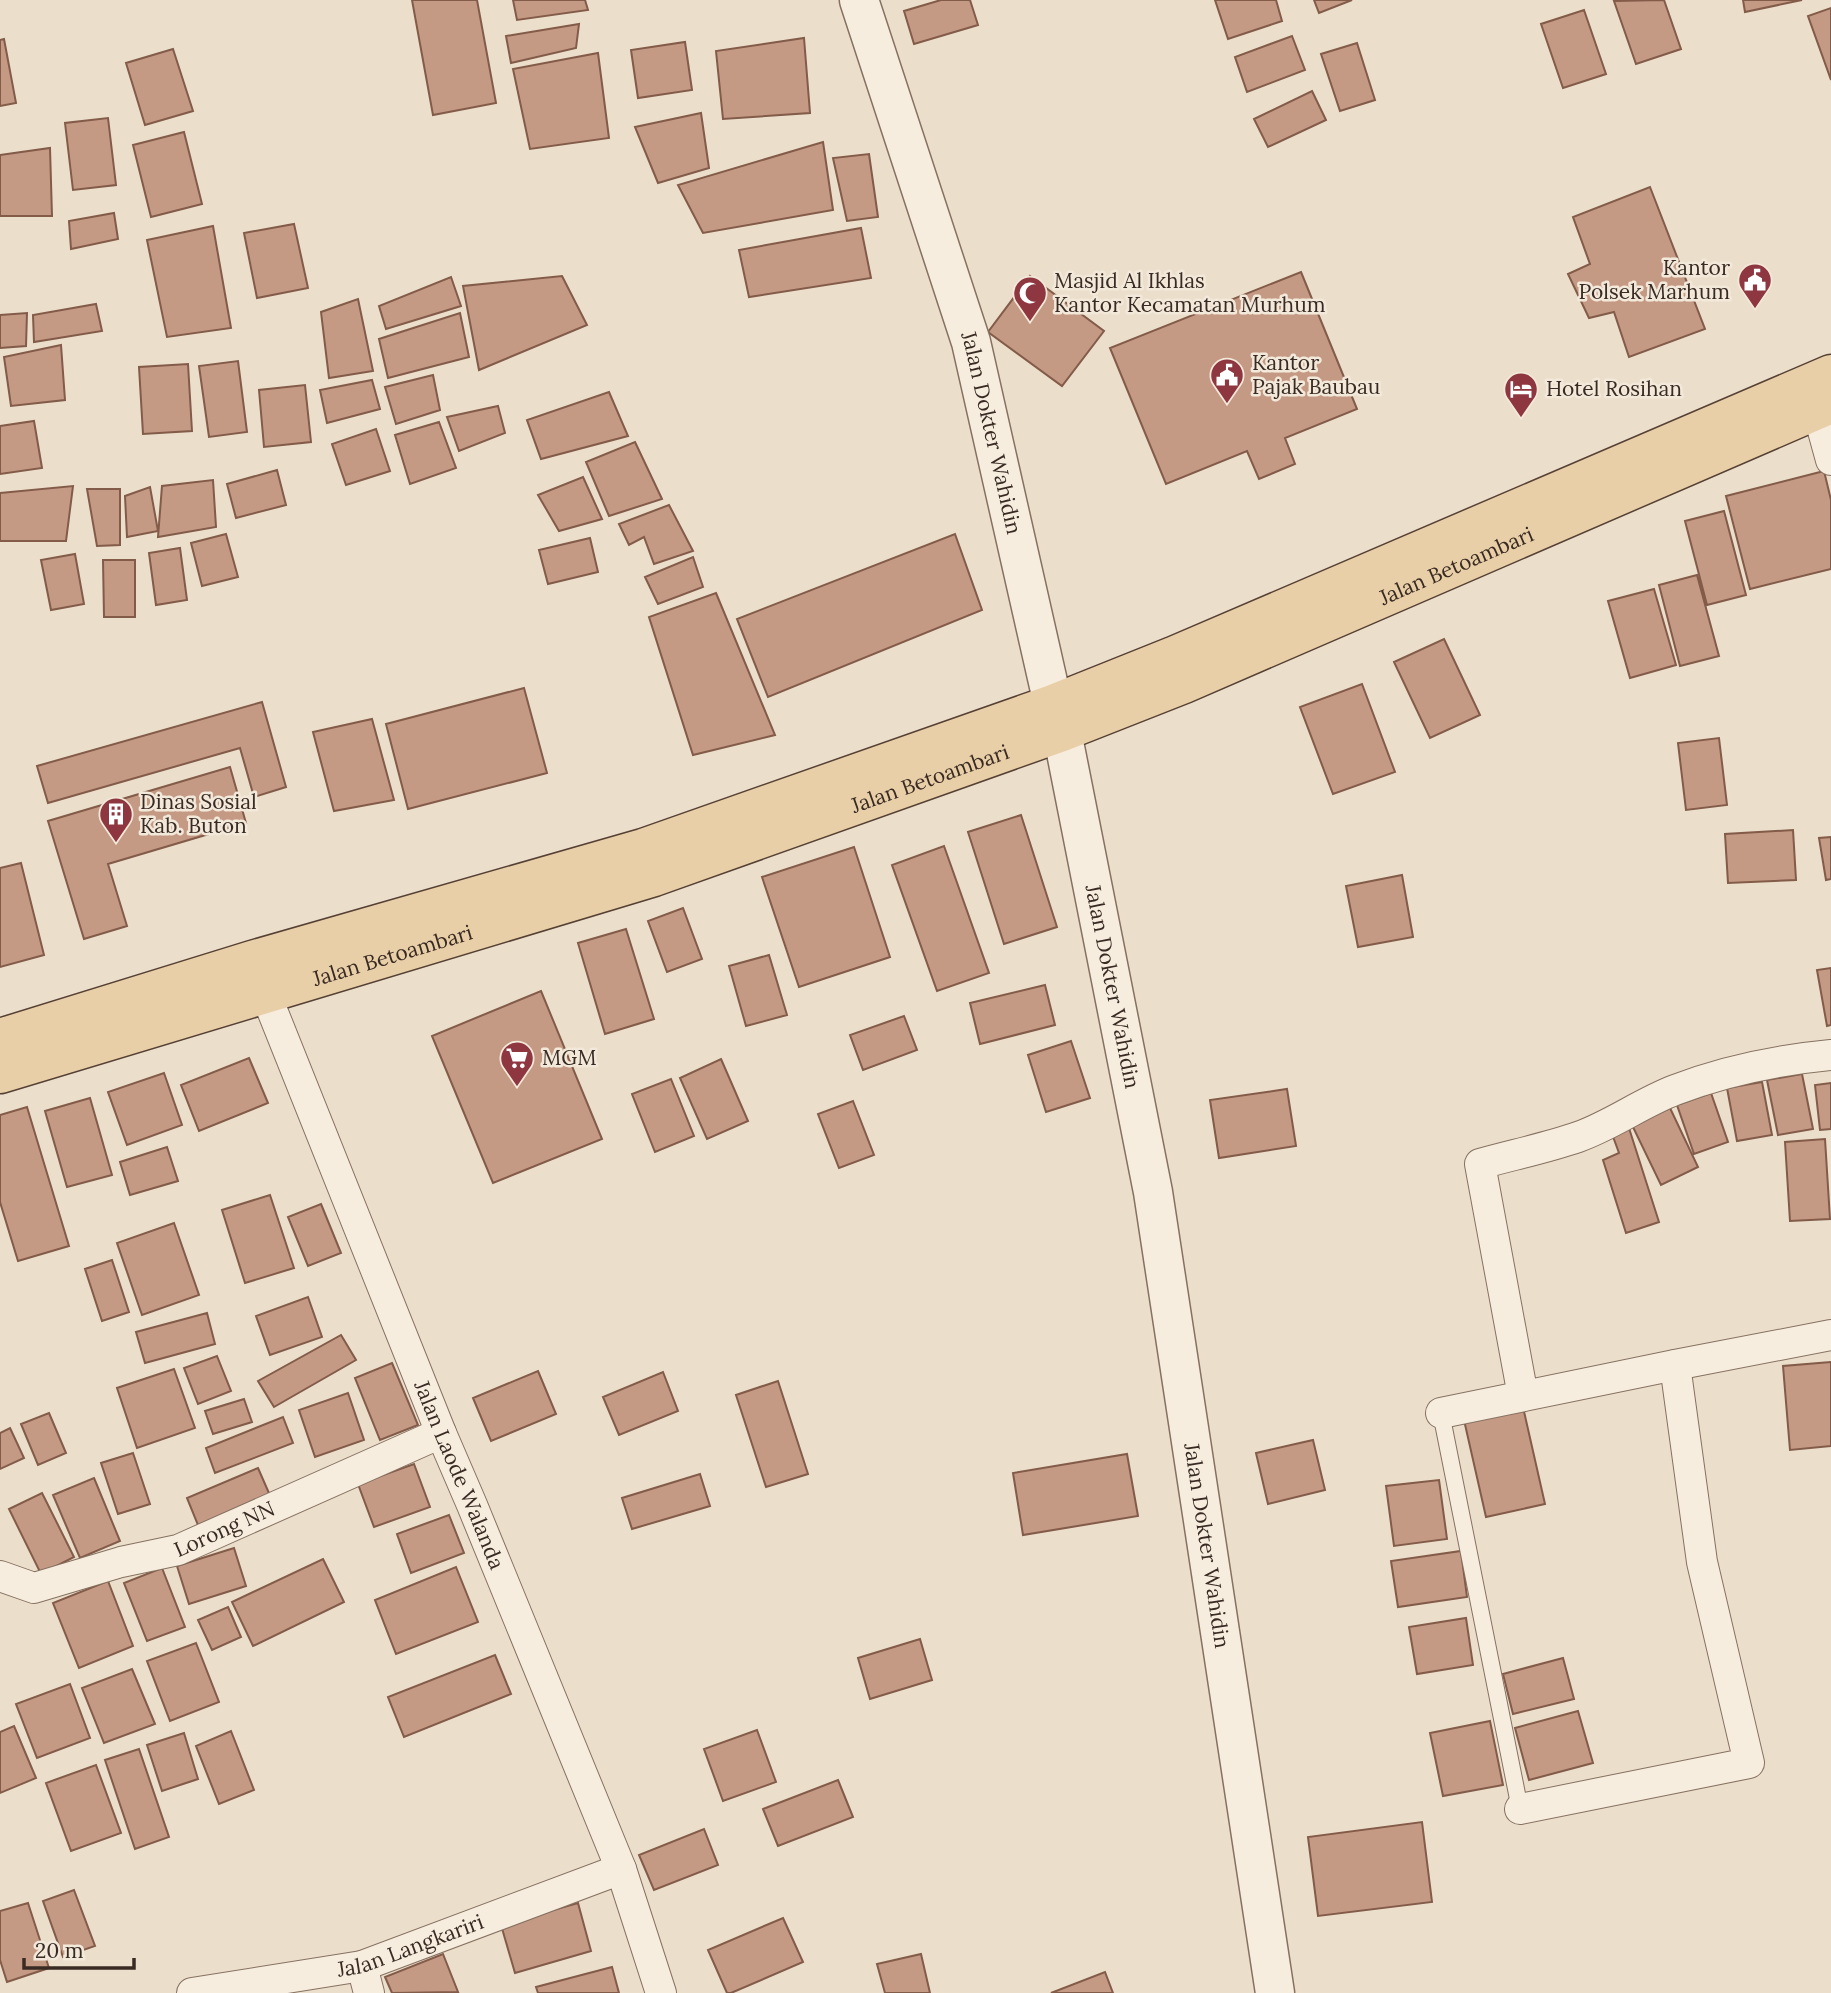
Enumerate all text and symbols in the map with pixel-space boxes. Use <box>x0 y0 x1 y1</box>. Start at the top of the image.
place label: Kantor Polsek Marhum <box>1579 254 1730 305</box>
public building icon: Kantor Polsek Marhum <box>1736 261 1774 310</box>
place label: Masjid Al Ikhlas Kantor Kecamatan Murhum <box>1054 267 1326 318</box>
mosque icon: Masjid Al Ikhlas Kantor Kecamatan Murhum <box>1011 274 1049 323</box>
street label: Jalan Dokter Wahidin <box>955 327 1028 537</box>
place label: Kantor Pajak Baubau <box>1252 349 1380 400</box>
public building icon: Kantor Pajak Baubau <box>1208 356 1246 405</box>
hotel icon: Hotel Rosihan <box>1502 370 1540 419</box>
place label: Hotel Rosihan <box>1546 375 1682 402</box>
street label: Jalan Betoambari <box>1374 520 1538 611</box>
street label: Jalan Betoambari <box>846 738 1013 819</box>
place label: Dinas Sosial Kab. Buton <box>140 788 257 839</box>
building icon: Dinas Sosial Kab. Buton <box>97 795 135 844</box>
street label: Jalan Dokter Wahidin <box>1079 881 1146 1091</box>
street label: Jalan Betoambari <box>308 918 476 992</box>
supermarket icon: MGM <box>498 1039 536 1088</box>
place label: MGM <box>542 1044 596 1071</box>
street label: Jalan Laode Walanda <box>408 1376 511 1573</box>
street label: Jalan Dokter Wahidin <box>1178 1440 1236 1650</box>
street label: Lorong NN <box>170 1495 279 1563</box>
street label: Jalan Langkariri <box>334 1908 487 1983</box>
scale bar <box>24 1926 135 1970</box>
text: 20 m <box>35 1937 84 1964</box>

